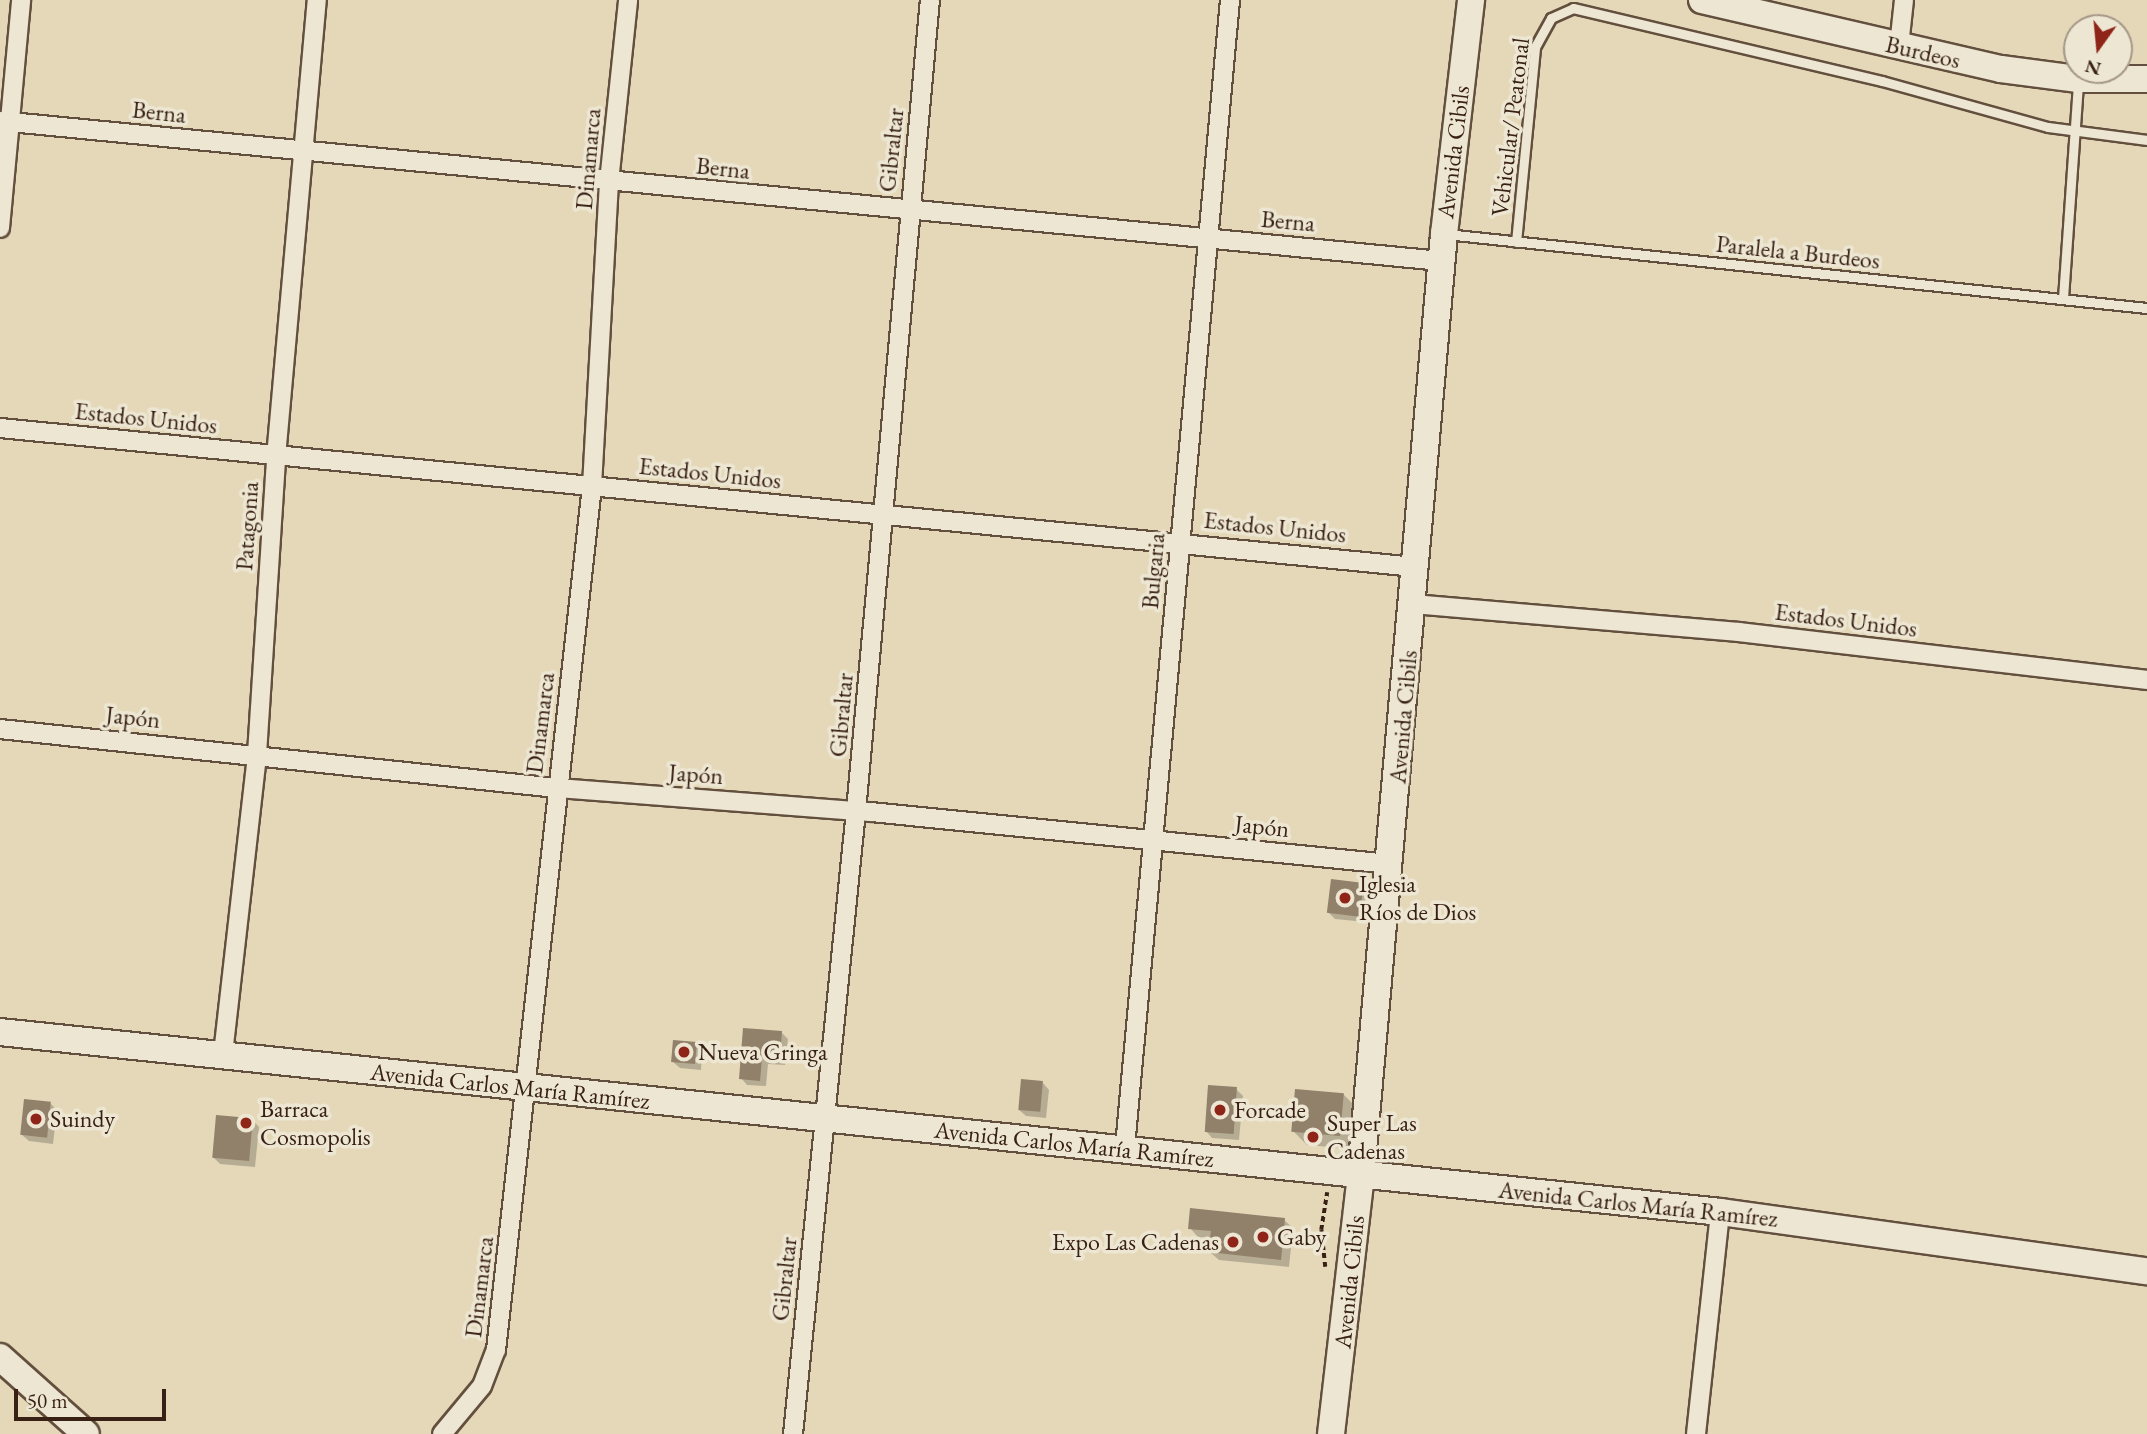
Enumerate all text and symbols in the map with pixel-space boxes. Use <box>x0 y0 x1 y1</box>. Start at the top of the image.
north arrow <box>2063 14 2133 84</box>
street label: Burdeos <box>1883 29 1963 75</box>
street label: Vehicular/ Peatonal <box>1485 36 1535 218</box>
text: N <box>2082 54 2104 82</box>
street label: Avenida Cibils <box>1431 84 1475 220</box>
street label: Berna <box>131 95 187 129</box>
street label: Dinamarca <box>569 107 607 211</box>
street label: Gibraltar <box>872 107 910 193</box>
street label: Berna <box>695 151 751 185</box>
street label: Berna <box>1260 204 1316 238</box>
street label: Paralela a Burdeos <box>1715 229 1881 275</box>
street label: Estados Unidos <box>73 396 219 440</box>
street label: Estados Unidos <box>637 451 783 495</box>
street label: Patagonia <box>230 481 264 571</box>
street label: Estados Unidos <box>1202 505 1348 549</box>
street label: Bulgaria <box>1135 532 1171 610</box>
street label: Estados Unidos <box>1773 597 1919 643</box>
street label: Avenida Cibils <box>1383 649 1423 785</box>
street label: Dinamarca <box>520 671 560 775</box>
street label: Gibraltar <box>823 672 859 758</box>
street label: Japón <box>104 700 162 734</box>
street label: Japón <box>668 758 724 790</box>
street label: Japón <box>1233 809 1291 843</box>
place label: Iglesia Ríos de Dios <box>1359 870 1476 926</box>
marker: Iglesia Ríos de Dios <box>1337 890 1353 906</box>
place label: Nueva Gringa <box>698 1038 828 1066</box>
marker: Nueva Gringa <box>676 1044 692 1060</box>
street label: Avenida Carlos María Ramírez <box>369 1057 651 1115</box>
place label: Barraca Cosmopolis <box>260 1095 371 1151</box>
place label: Forcade <box>1234 1096 1306 1124</box>
marker: Forcade <box>1212 1102 1228 1118</box>
place label: Suindy <box>50 1105 115 1133</box>
place label: Super Las Cadenas <box>1327 1109 1417 1165</box>
marker: Suindy <box>28 1111 44 1127</box>
marker: Barraca Cosmopolis <box>238 1115 254 1131</box>
street label: Avenida Carlos María Ramírez <box>933 1115 1215 1173</box>
marker: Super Las Cadenas <box>1305 1129 1321 1145</box>
street label: Avenida Carlos María Ramírez <box>1497 1175 1779 1233</box>
street label: Avenida Cibils <box>1328 1214 1370 1350</box>
place label: Gaby <box>1277 1223 1326 1251</box>
place label: Expo Las Cadenas <box>1052 1228 1219 1256</box>
marker: Gaby <box>1255 1229 1271 1245</box>
marker: Expo Las Cadenas <box>1225 1234 1241 1250</box>
street label: Dinamarca <box>459 1235 499 1339</box>
street label: Gibraltar <box>765 1236 803 1322</box>
scale bar <box>18 1374 170 1418</box>
text: 50 m <box>27 1387 68 1414</box>

